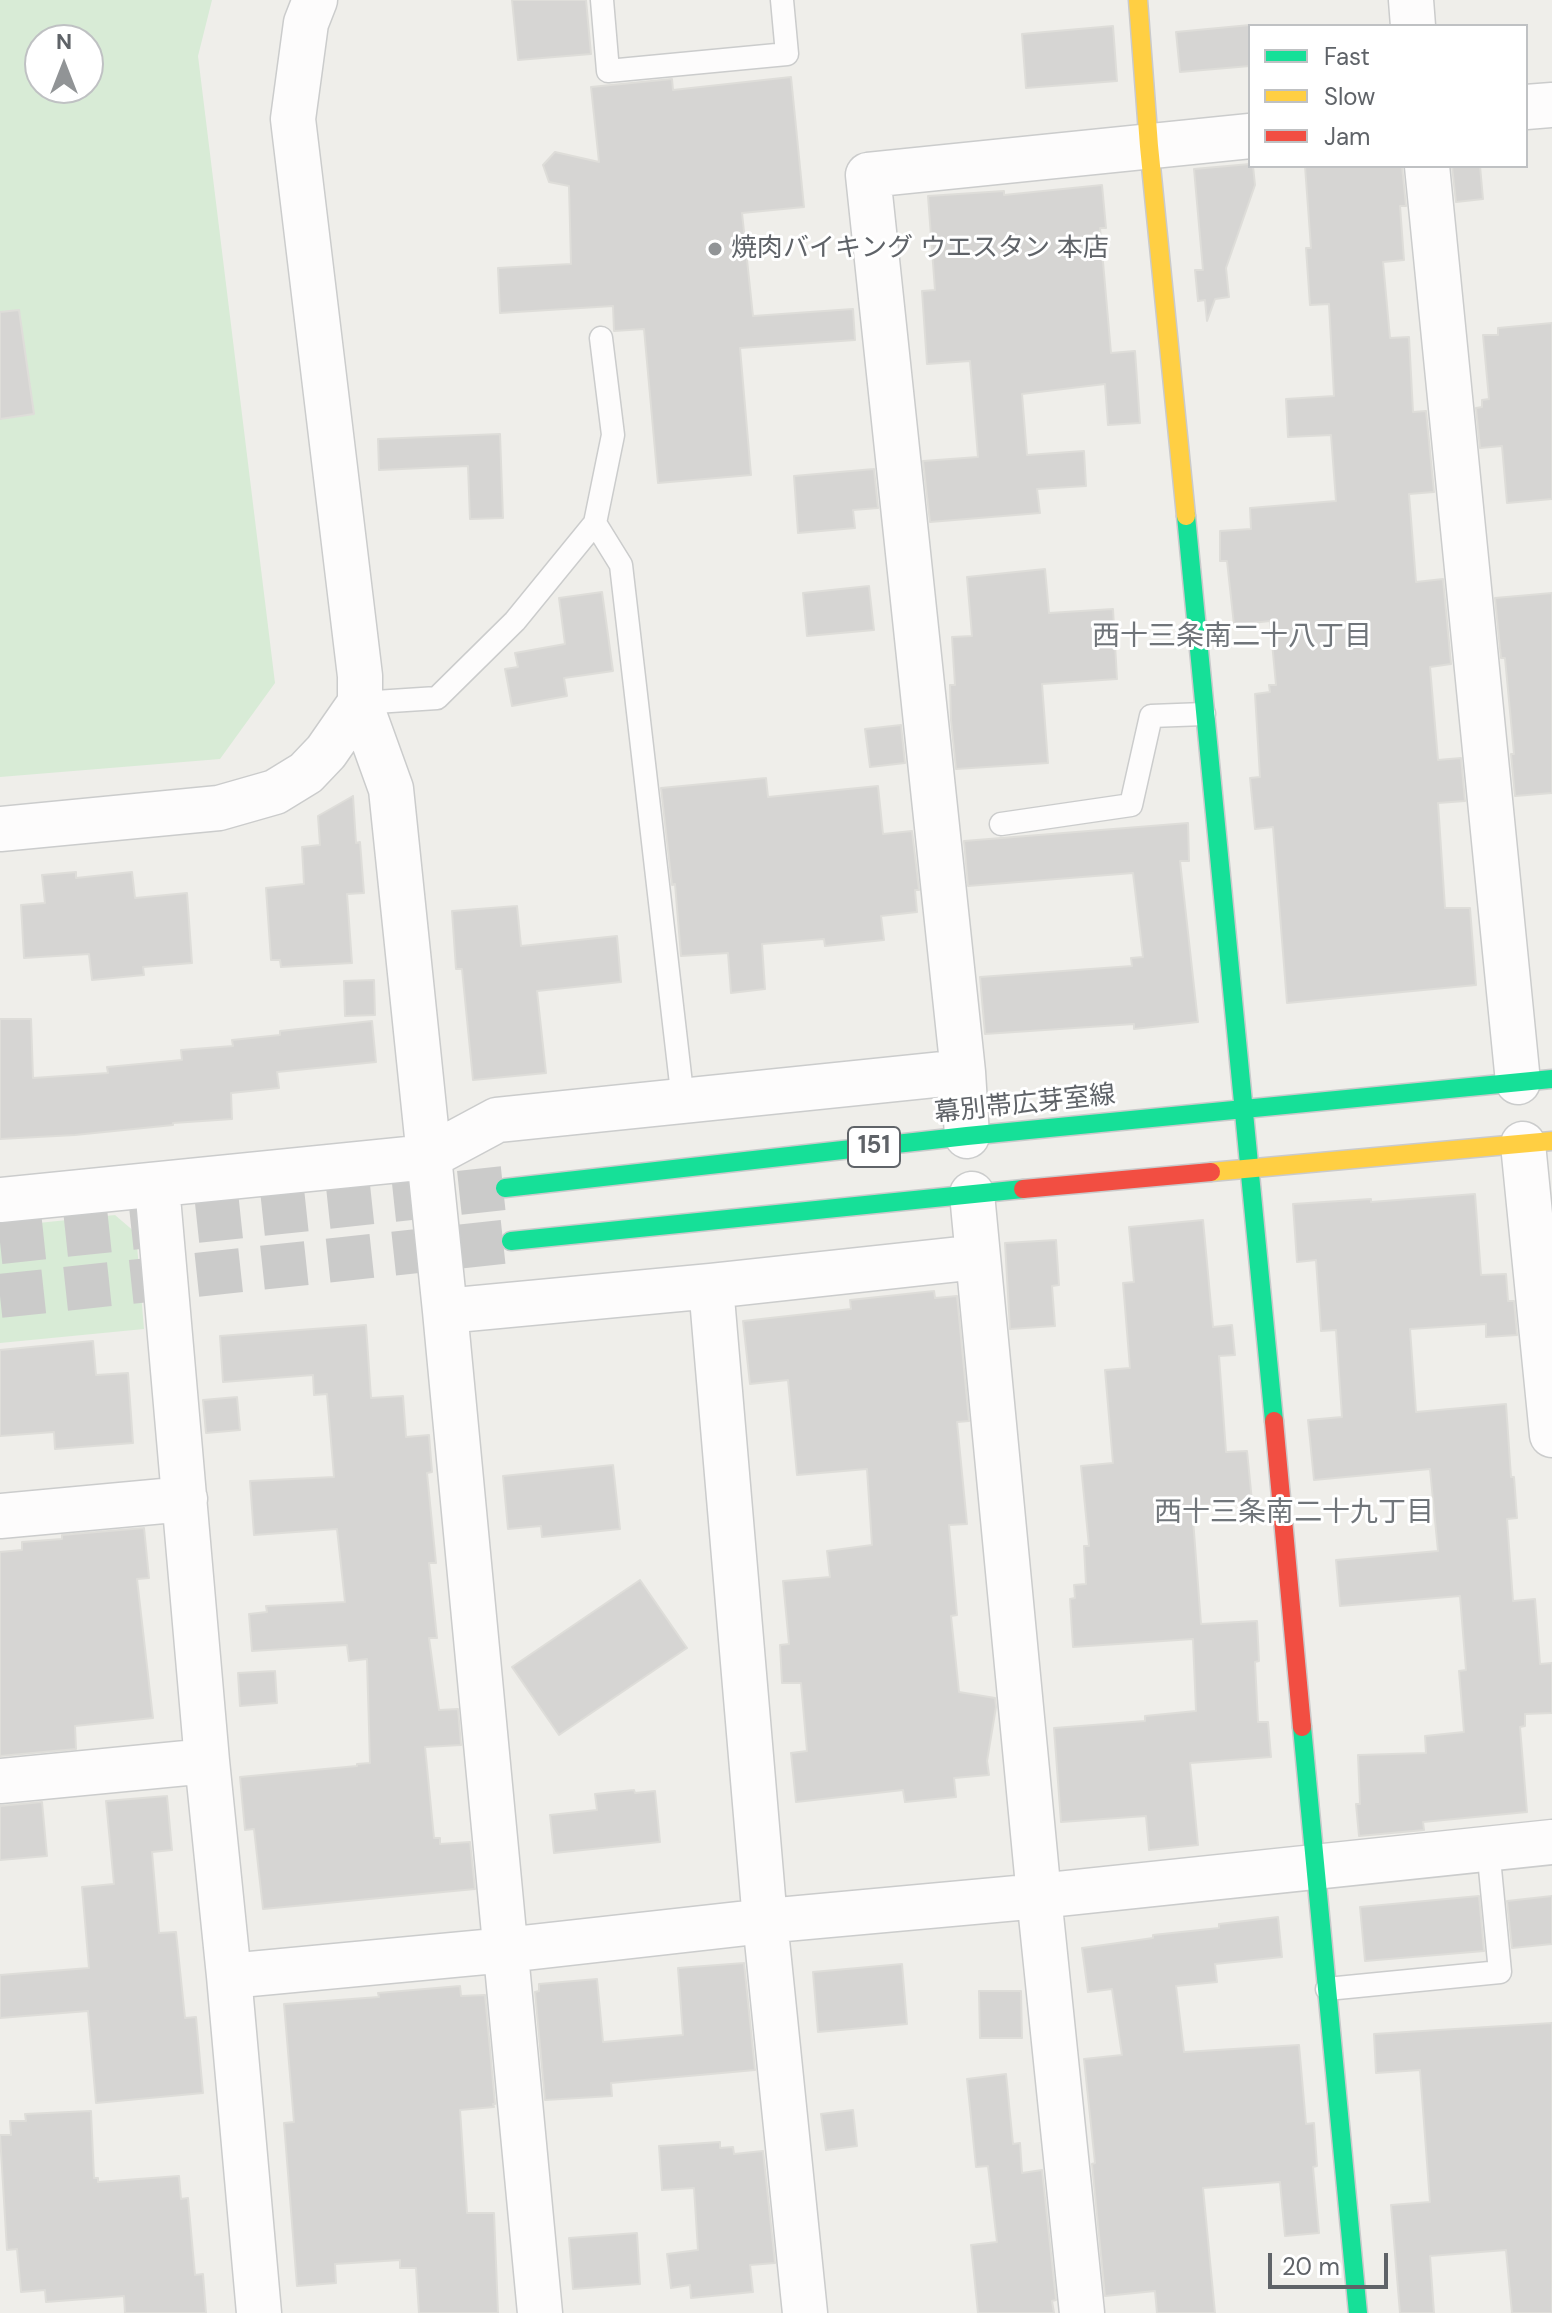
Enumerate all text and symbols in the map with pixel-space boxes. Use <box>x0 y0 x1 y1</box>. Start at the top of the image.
north arrow <box>24 24 104 104</box>
legend <box>1248 24 1528 168</box>
text: N <box>56 27 72 56</box>
text: Fast <box>1324 41 1370 72</box>
text: Slow <box>1324 81 1375 112</box>
text: Jam <box>1324 121 1370 152</box>
place label: 焼肉バイキング ウエスタン 本店 <box>731 233 1109 265</box>
marker: 焼肉バイキング ウエスタン 本店 <box>706 240 724 258</box>
district label: 西十三条南二十八丁目 <box>1092 621 1372 655</box>
street label: 幕別帯広芽室線 <box>933 1080 1117 1130</box>
road number: 151 <box>848 1127 900 1167</box>
district label: 西十三条南二十九丁目 <box>1154 1497 1434 1531</box>
scale bar <box>1272 2237 1392 2287</box>
text: 20 m <box>1282 2251 1340 2282</box>

